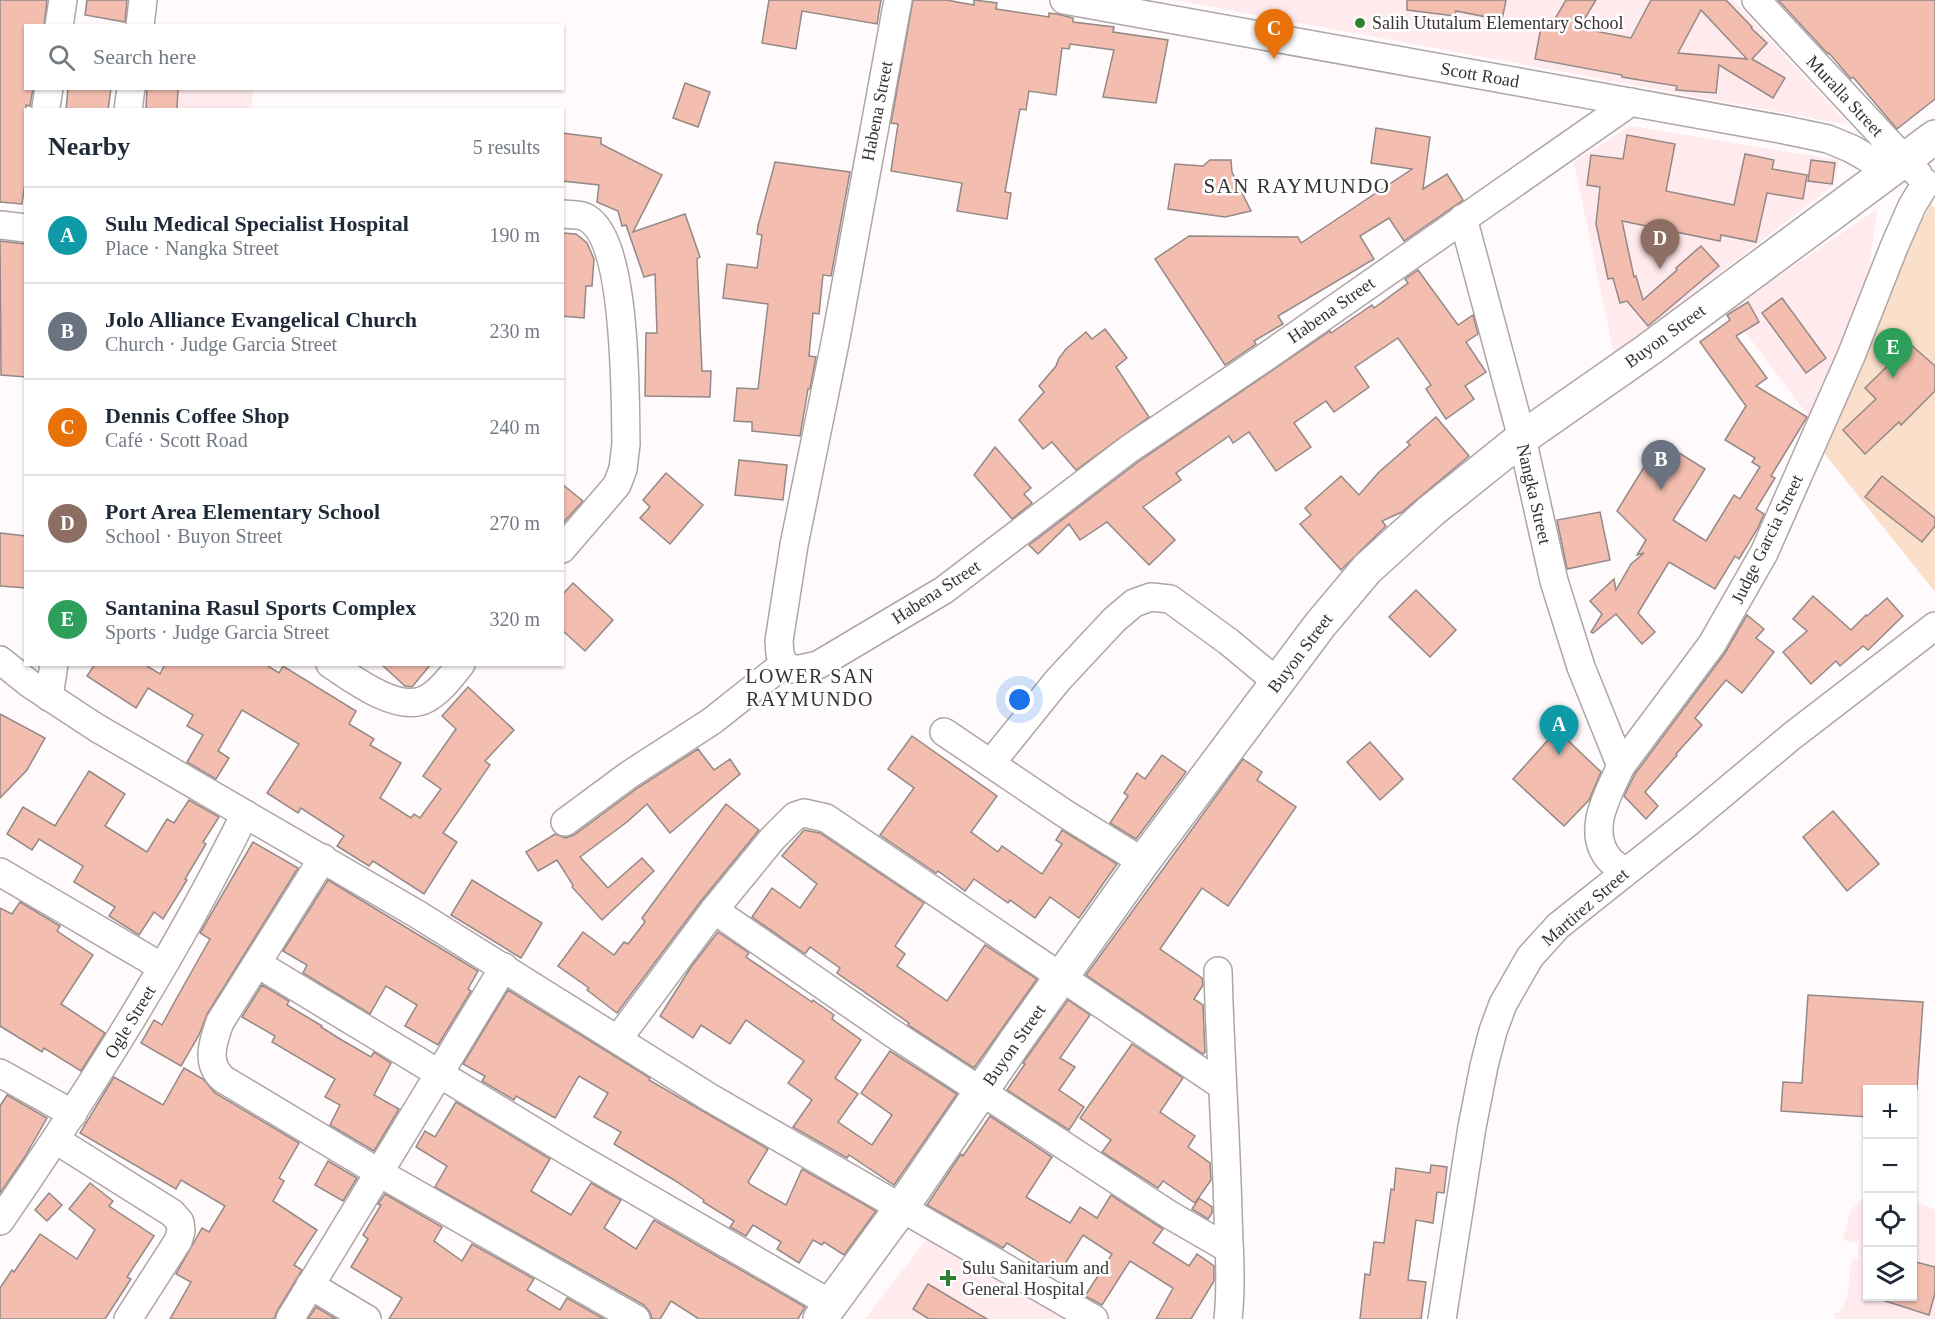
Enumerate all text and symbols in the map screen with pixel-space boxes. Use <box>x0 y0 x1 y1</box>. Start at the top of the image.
pin: C <box>1254 10 1294 59</box>
place label: Salih Ututalum Elementary School <box>1372 13 1623 33</box>
marker: Salih Ututalum Elementary School <box>1353 16 1367 30</box>
search box <box>24 24 564 90</box>
icon: search <box>45 41 78 74</box>
text: Search here <box>93 44 196 69</box>
street label: Muralla Street <box>1802 51 1888 141</box>
street label: Scott Road <box>1439 58 1521 92</box>
street label: Habena Street <box>858 59 896 163</box>
text: Nearby <box>48 132 130 161</box>
text: 5 results <box>473 136 540 158</box>
district label: SAN RAYMUNDO <box>1203 174 1391 198</box>
text: Sulu Medical Specialist Hospital <box>105 211 409 236</box>
pin: D <box>1640 220 1680 269</box>
text: A <box>60 224 75 246</box>
text: 190 m <box>489 224 540 246</box>
text: Place · Nangka Street <box>105 237 279 259</box>
street label: Habena Street <box>1284 273 1378 347</box>
street label: Buyon Street <box>1621 300 1709 372</box>
text: Jolo Alliance Evangelical Church <box>105 307 417 332</box>
text: B <box>61 320 74 342</box>
text: 230 m <box>489 320 540 342</box>
pin: E <box>1874 328 1912 378</box>
text: Church · Judge Garcia Street <box>105 333 337 355</box>
text: Dennis Coffee Shop <box>105 403 290 428</box>
text: C <box>60 416 75 438</box>
text: 240 m <box>489 416 540 438</box>
text: Café · Scott Road <box>105 429 248 451</box>
pin: B <box>1642 440 1680 490</box>
street label: Nangka Street <box>1513 442 1555 546</box>
street label: Judge Garcia Street <box>1727 471 1807 607</box>
text: Port Area Elementary School <box>105 499 380 524</box>
text: D <box>60 512 75 534</box>
text: 270 m <box>489 512 540 534</box>
text: School · Buyon Street <box>105 525 282 547</box>
street label: Habena Street <box>888 556 984 628</box>
text: Santanina Rasul Sports Complex <box>105 595 416 620</box>
text: E <box>61 608 74 630</box>
text: 320 m <box>489 608 540 630</box>
street label: Buyon Street <box>1264 609 1336 697</box>
text: Sports · Judge Garcia Street <box>105 621 329 643</box>
district label: LOWER SAN RAYMUNDO <box>745 665 875 710</box>
your location <box>1005 685 1034 714</box>
pin: A <box>1540 706 1578 755</box>
street label: Martirez Street <box>1538 864 1632 950</box>
street label: Ogle Street <box>100 982 160 1062</box>
street label: Buyon Street <box>979 1001 1049 1089</box>
map controls <box>1863 1085 1917 1301</box>
button: + <box>1863 1085 1917 1139</box>
button: − <box>1863 1139 1917 1193</box>
button: locate <box>1863 1193 1917 1247</box>
button: layers <box>1863 1247 1917 1301</box>
place label: Sulu Sanitarium and General Hospital <box>962 1258 1109 1299</box>
marker: Sulu Sanitarium and General Hospital <box>939 1269 957 1287</box>

